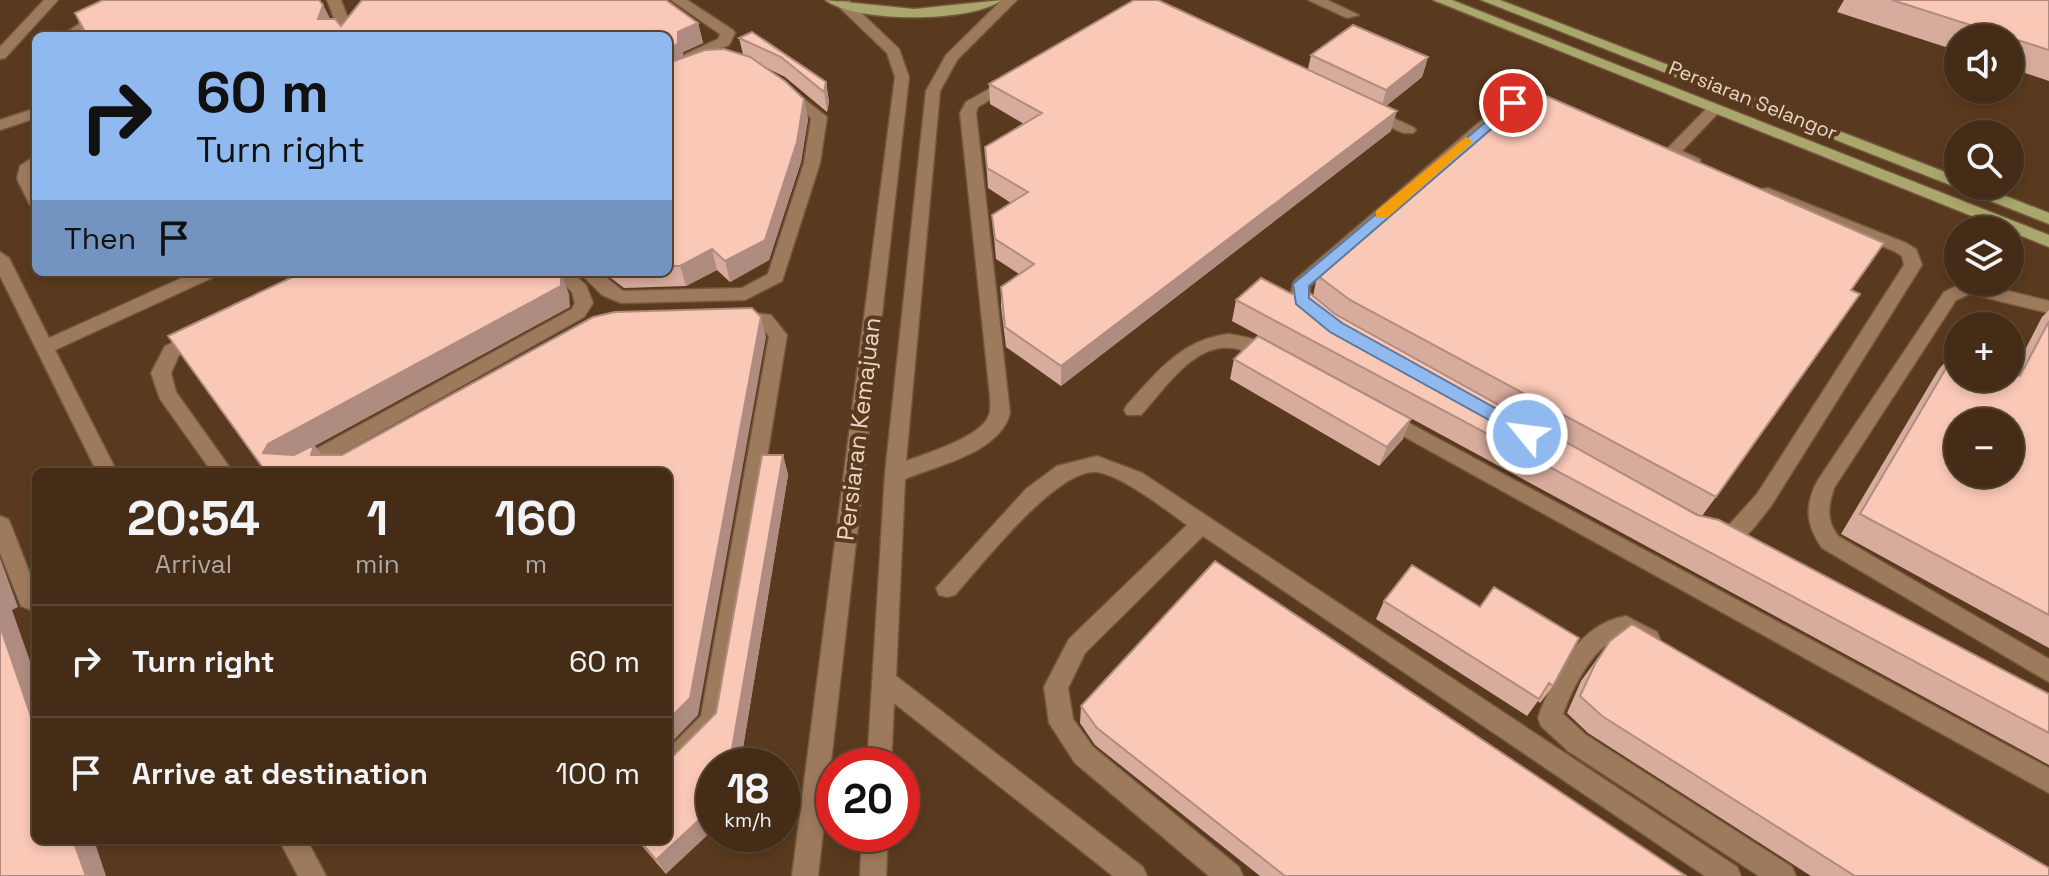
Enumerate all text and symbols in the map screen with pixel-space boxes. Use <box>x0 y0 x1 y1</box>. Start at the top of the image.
map controls <box>1944 24 2024 488</box>
button: sound <box>1944 24 2024 104</box>
street label: Persiaran Selangor <box>1665 54 1841 146</box>
text: 60 m <box>196 57 329 128</box>
icon: right <box>64 64 168 168</box>
pin <box>1479 69 1547 137</box>
icon: arrive <box>1491 81 1535 125</box>
button: search <box>1944 120 2024 200</box>
text: Turn right <box>196 127 365 173</box>
icon: arrive <box>152 216 196 260</box>
button: layers <box>1944 216 2024 296</box>
text: Then <box>64 219 136 258</box>
button: + <box>1944 312 2024 392</box>
street label: Persiaran Kemajuan <box>829 316 888 542</box>
position arrow <box>1485 392 1569 476</box>
button: − <box>1944 408 2024 488</box>
text: 20:54 <box>127 488 260 549</box>
text: 1 <box>367 488 388 549</box>
text: 160 <box>495 488 577 549</box>
text: Arrival <box>155 547 232 581</box>
text: min <box>355 547 400 581</box>
text: m <box>525 547 547 581</box>
icon: right <box>64 639 108 683</box>
text: Turn right <box>132 642 275 681</box>
text: 60 m <box>569 642 640 681</box>
speed limit sign: 20 <box>816 748 920 852</box>
icon: arrive <box>64 751 108 795</box>
text: Arrive at destination <box>132 754 428 793</box>
text: 100 m <box>555 754 640 793</box>
text: 18 <box>727 764 769 815</box>
text: km/h <box>724 807 772 833</box>

